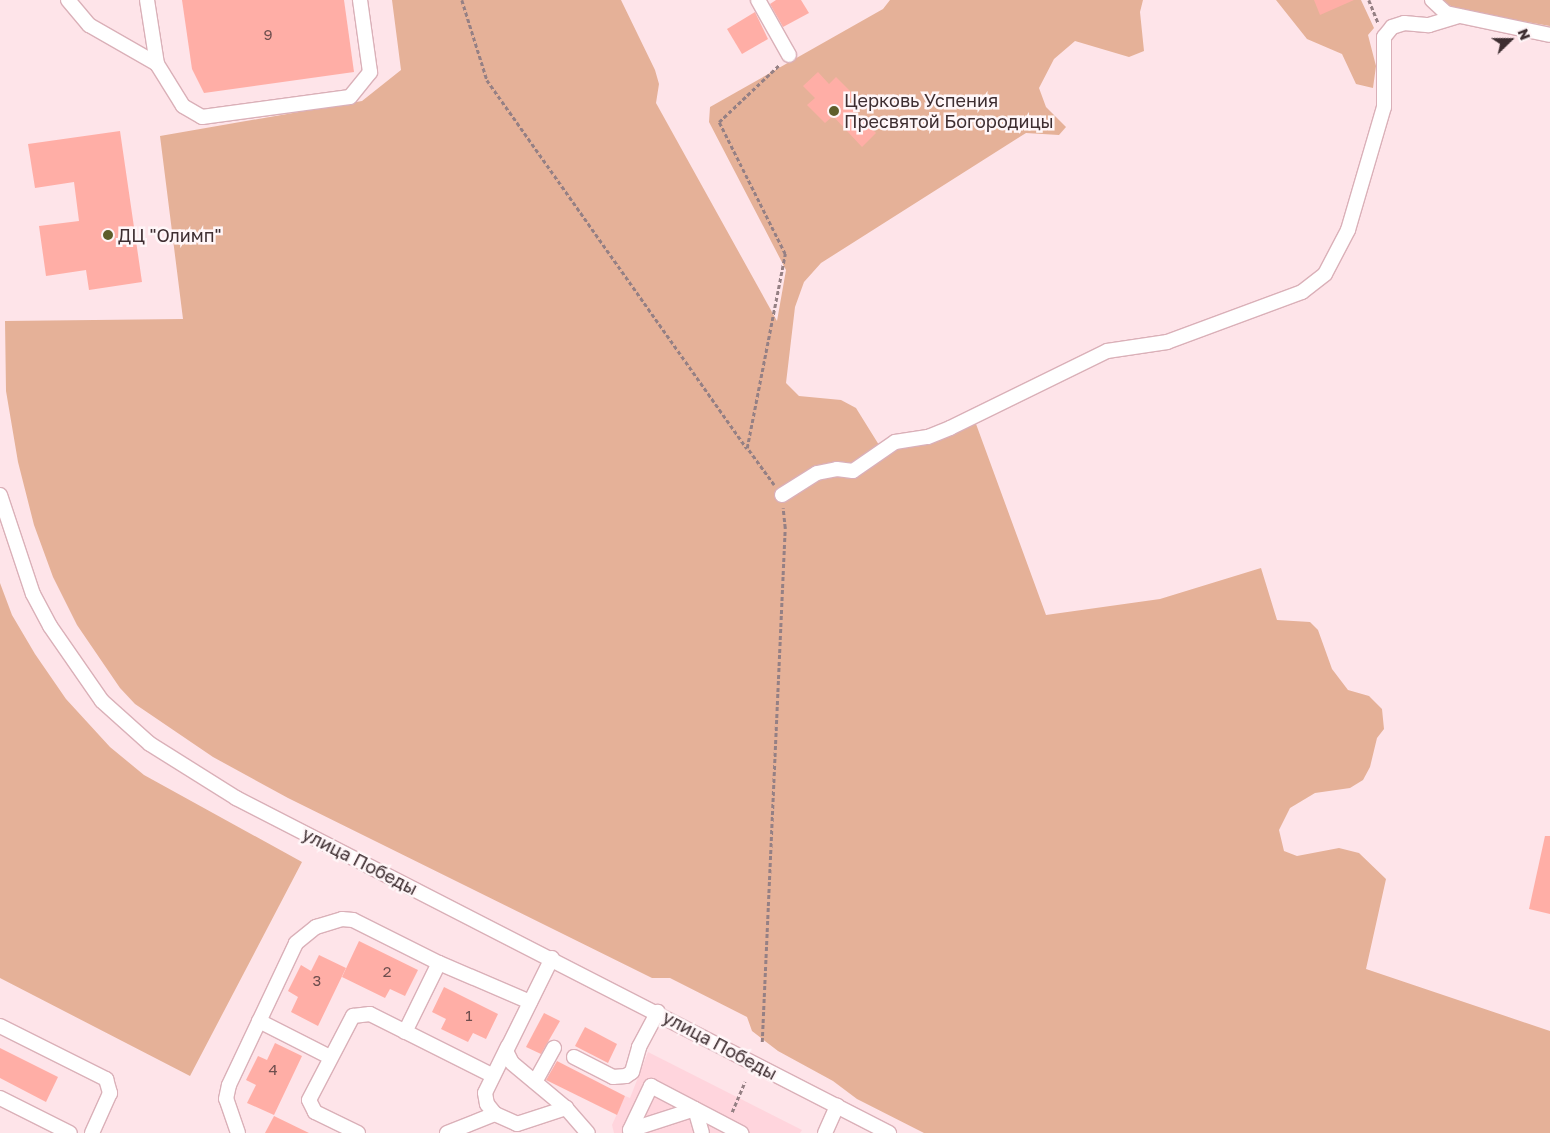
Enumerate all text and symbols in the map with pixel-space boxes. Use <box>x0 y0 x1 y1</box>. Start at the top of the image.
north arrow <box>1485 15 1535 65</box>
house number: 9 <box>263 26 273 44</box>
text: N <box>1514 26 1534 42</box>
place label: Церковь Успения Пресвятой Богородицы <box>844 90 1054 132</box>
marker: Церковь Успения Пресвятой Богородицы <box>828 105 840 117</box>
place label: ДЦ "Олимп" <box>118 224 221 246</box>
marker: ДЦ "Олимп" <box>102 229 114 241</box>
street label: улица Победы <box>299 823 421 899</box>
house number: 2 <box>383 963 391 981</box>
house number: 3 <box>313 972 321 990</box>
street label: улица Победы <box>659 1006 781 1084</box>
house number: 1 <box>465 1007 473 1025</box>
house number: 4 <box>268 1061 278 1079</box>

